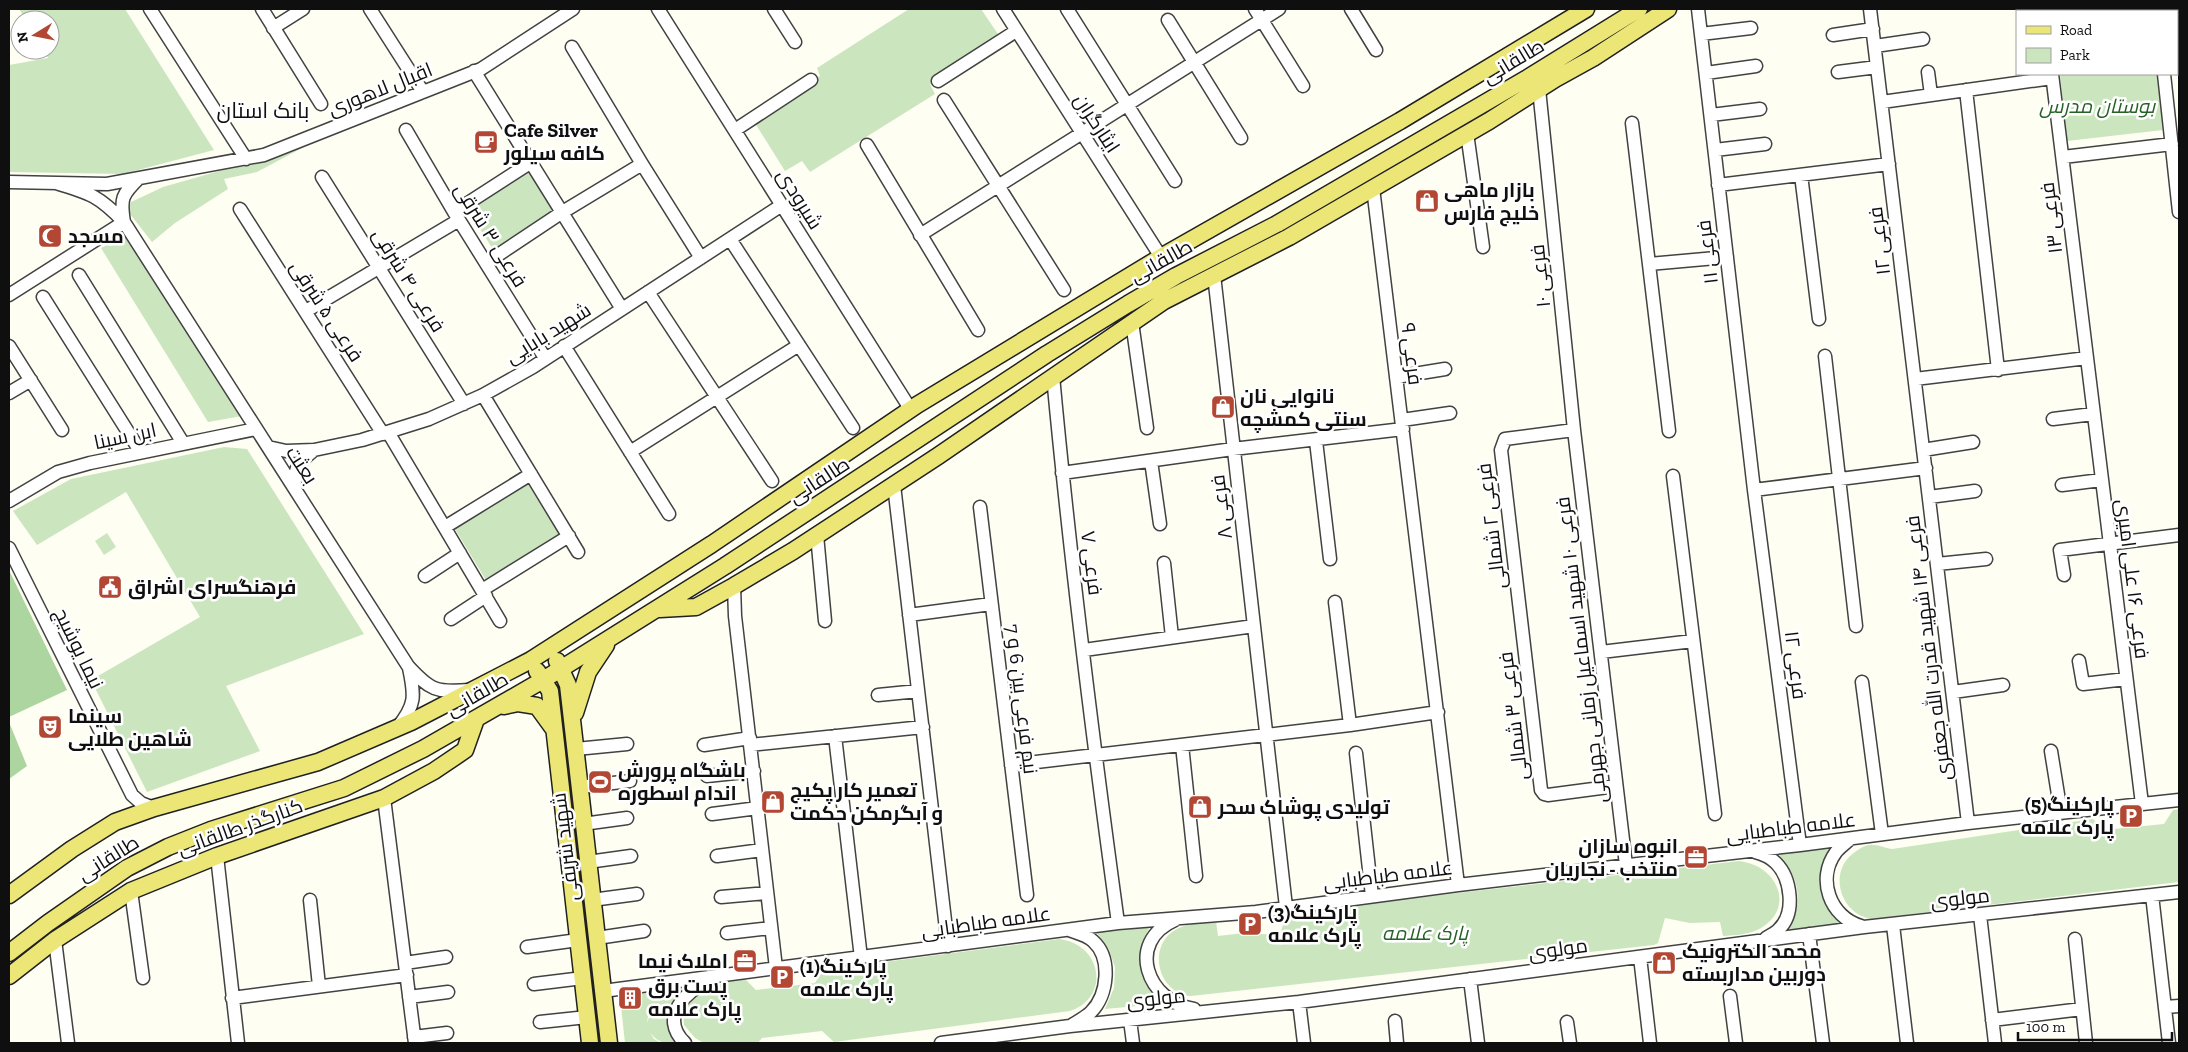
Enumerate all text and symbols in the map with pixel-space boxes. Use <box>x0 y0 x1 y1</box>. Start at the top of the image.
north arrow <box>10 10 60 60</box>
legend <box>2016 10 2178 75</box>
text: Road <box>2060 21 2093 39</box>
text: N <box>13 30 32 44</box>
street label: طالقانی <box>1478 33 1549 90</box>
text: Park <box>2060 46 2090 64</box>
street label: اقبال لاهوری <box>324 57 436 122</box>
street label: ایثارگران <box>1068 89 1125 158</box>
park label: بوستان مدرس <box>2039 94 2157 118</box>
district label: بانک استان <box>217 97 309 124</box>
place label: Cafe Silver کافه سیلور <box>503 118 605 165</box>
cafe icon: Cafe Silver کافه سیلور <box>473 129 499 155</box>
street label: شیرودی <box>771 164 828 234</box>
street label: فرعی ۳ شرقی <box>449 178 533 292</box>
place label: بازار ماهی خلیج فارس <box>1444 178 1539 227</box>
street label: فرعی ۱۳ <box>2035 181 2068 255</box>
shop icon: بازار ماهی خلیج فارس <box>1414 188 1440 214</box>
street label: فرعی ۱۲ <box>1863 205 1896 277</box>
street label: فرعی ۱۱ <box>1691 218 1724 286</box>
mosque icon: مسجد <box>37 223 63 249</box>
place label: مسجد <box>68 224 124 248</box>
street label: فرعی ۴ شرقی <box>367 224 450 337</box>
street label: طالقانی <box>1125 234 1197 289</box>
street label: فرعی ۱۰ <box>1525 243 1556 309</box>
street label: فرعی ۵ شرقی <box>285 256 369 367</box>
street label: شهید بابایی <box>501 297 596 370</box>
street label: فرعی ۹ <box>1395 321 1428 387</box>
place label: نانوایی نان سنتی کمشچه <box>1240 384 1367 433</box>
shop icon: نانوایی نان سنتی کمشچه <box>1210 394 1236 420</box>
street label: ابن سینا <box>91 418 159 455</box>
street label: بعثت <box>281 442 323 488</box>
street label: طالقانی <box>784 451 855 509</box>
street label: فرعی ۲ شمالی <box>1471 462 1512 590</box>
street label: فرعی ۸ <box>1205 473 1238 541</box>
street label: فرعی ۱۰ شهید اسماعیل زمانی جهرمی <box>1550 495 1613 805</box>
street label: فرعی ۱۶ علی امیری <box>2110 498 2155 660</box>
street label: فرعی ۱۴ شهید قدرت الله جعفری <box>1899 514 1957 782</box>
street label: فرعی ۷ <box>1075 529 1108 597</box>
public building icon: فرهنگسرای اشراق <box>97 574 123 600</box>
place label: فرهنگسرای اشراق <box>128 575 296 600</box>
street label: نیما یوشیج <box>47 604 109 693</box>
street label: نیم فرعی بین 6 و 7 <box>999 623 1043 776</box>
street label: فرعی ۱۲ <box>1779 629 1812 701</box>
street label: فرعی ۳ شمالی <box>1493 650 1534 782</box>
street label: طالقانی <box>442 667 513 722</box>
place label: سینما شاهین طلایی <box>68 704 192 751</box>
theatre icon: سینما شاهین طلایی <box>37 714 63 740</box>
place label: باشگاه پرورش اندام اسطوره <box>618 758 746 807</box>
sports icon: باشگاه پرورش اندام اسطوره <box>587 769 613 795</box>
place label: تعمیر کار پکیج و آبگرمکن حکمت <box>790 778 943 825</box>
shop icon: تعمیر کار پکیج و آبگرمکن حکمت <box>760 789 786 815</box>
street label: شهید شریفی <box>546 791 585 902</box>
place label: پارکینگ(5) پارک علامه <box>2021 792 2114 841</box>
street label: کنارگذر طالقانی <box>174 793 306 862</box>
shop icon: تولیدی پوشاک سحر <box>1187 794 1213 820</box>
place label: تولیدی پوشاک سحر <box>1217 795 1390 821</box>
parking icon: پارکینگ(5) پارک علامه <box>2118 803 2144 829</box>
street label: علامه طباطبایی <box>1725 807 1857 848</box>
street label: طالقانی <box>73 830 144 887</box>
place label: انبوه سازان منتخب - نجاریان <box>1546 834 1678 881</box>
office icon: انبوه سازان منتخب - نجاریان <box>1683 844 1709 870</box>
street label: علامه طباطبایی <box>1322 855 1454 896</box>
street label: مولوی <box>1929 883 1991 914</box>
place label: پارکینگ(3) پارک علامه <box>1268 900 1361 949</box>
street label: علامه طباطبایی <box>920 901 1052 944</box>
parking icon: پارکینگ(3) پارک علامه <box>1237 911 1263 937</box>
park label: پارک علامه <box>1382 921 1470 947</box>
street label: مولوی <box>1527 933 1589 966</box>
place label: محمد الکترونیک دوربین مداربسته <box>1682 939 1826 986</box>
office icon: املاک نیما <box>732 948 758 974</box>
place label: املاک نیما <box>638 949 728 973</box>
shop icon: محمد الکترونیک دوربین مداربسته <box>1651 950 1677 976</box>
place label: پارکینگ(1) پارک علامه <box>800 954 893 1003</box>
parking icon: پارکینگ(1) پارک علامه <box>769 964 795 990</box>
place label: پست برق پارک علامه <box>648 974 741 1023</box>
street label: مولوی <box>1125 983 1187 1014</box>
building icon: پست برق پارک علامه <box>617 985 643 1011</box>
scale bar <box>2018 1010 2172 1042</box>
text: 100 m <box>2026 1018 2065 1036</box>

